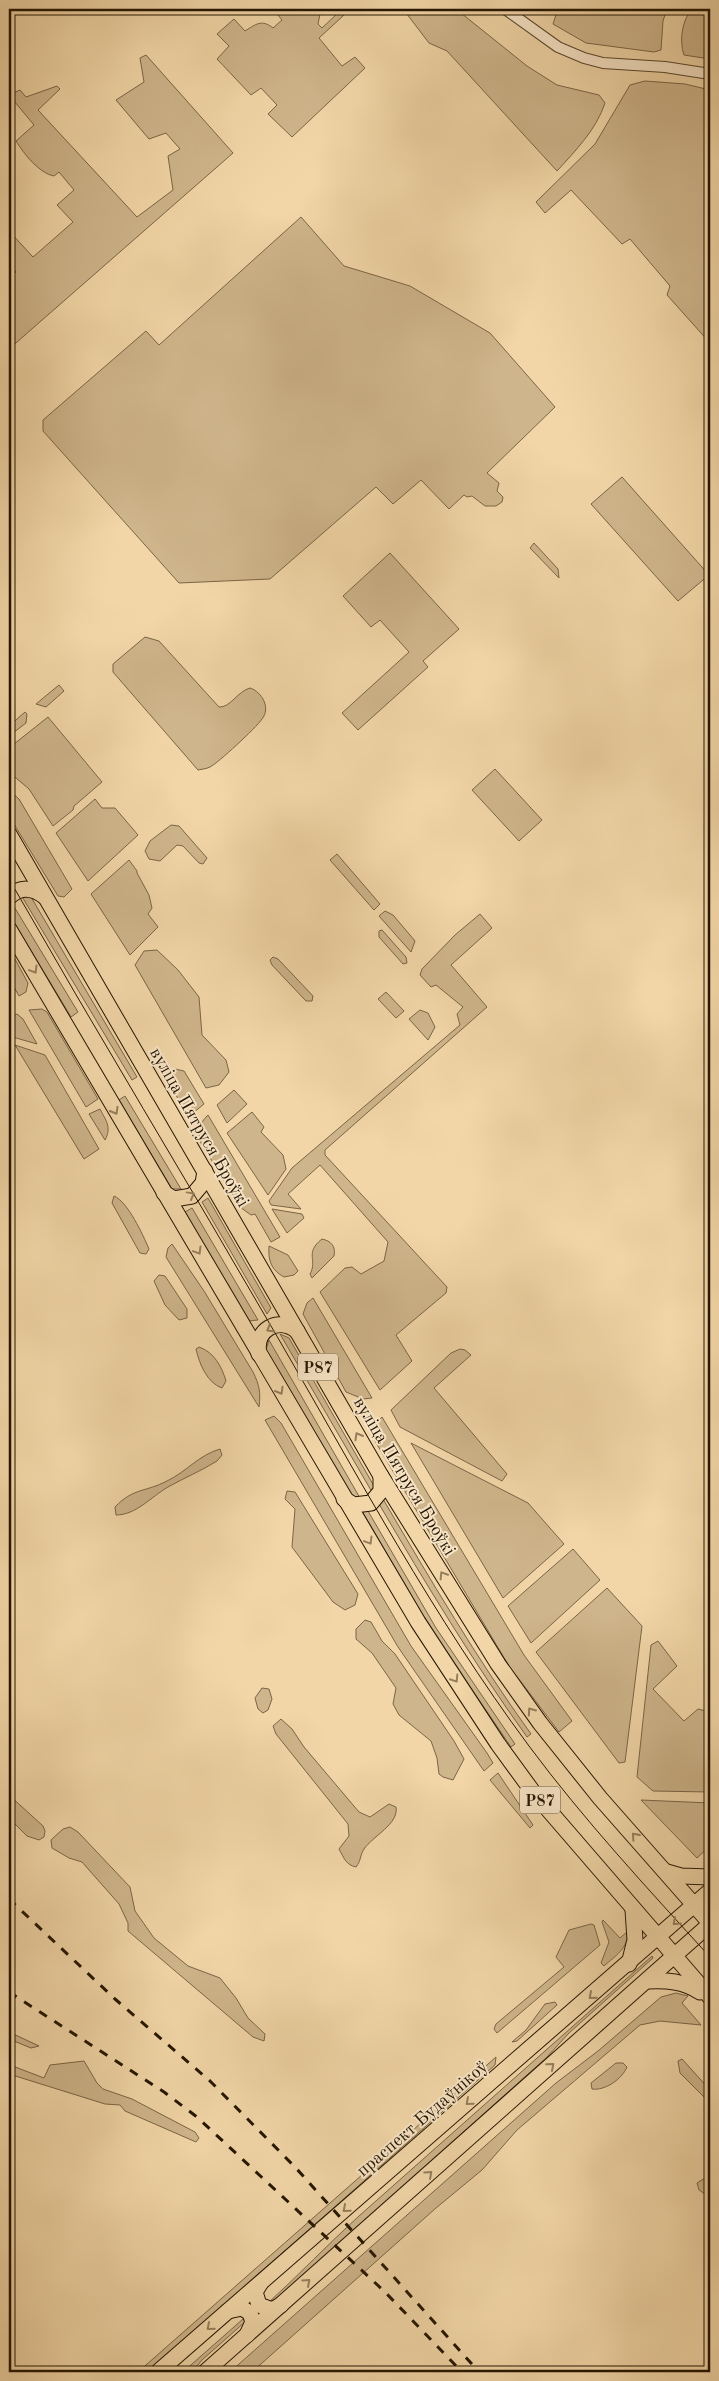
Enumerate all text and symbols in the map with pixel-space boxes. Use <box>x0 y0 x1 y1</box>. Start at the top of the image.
one-way arrow <box>27 965 37 974</box>
street label: вуліца Пятруся Броўкі <box>146 1045 252 1210</box>
one-way arrow <box>109 1106 119 1115</box>
one-way arrow <box>185 1191 194 1201</box>
one-way arrow <box>191 1245 201 1254</box>
one-way arrow <box>266 1323 275 1333</box>
road number: Р87 <box>298 1354 338 1380</box>
one-way arrow <box>274 1386 284 1395</box>
street label: вуліца Пятруся Броўкі <box>350 1394 458 1559</box>
one-way arrow <box>355 1432 365 1441</box>
one-way arrow <box>363 1535 373 1544</box>
one-way arrow <box>440 1571 449 1580</box>
one-way arrow <box>449 1673 459 1682</box>
one-way arrow <box>528 1707 537 1717</box>
road number: Р87 <box>520 1786 560 1814</box>
one-way arrow <box>631 1833 640 1842</box>
one-way arrow <box>673 1916 682 1925</box>
one-way arrow <box>588 1990 597 1999</box>
street label: праспект Будаўнікоў <box>354 2057 492 2180</box>
one-way arrow <box>545 2063 554 2072</box>
one-way arrow <box>466 2096 475 2105</box>
one-way arrow <box>423 2171 432 2180</box>
one-way arrow <box>343 2203 352 2212</box>
one-way arrow <box>302 2279 311 2288</box>
one-way arrow <box>207 2321 216 2330</box>

